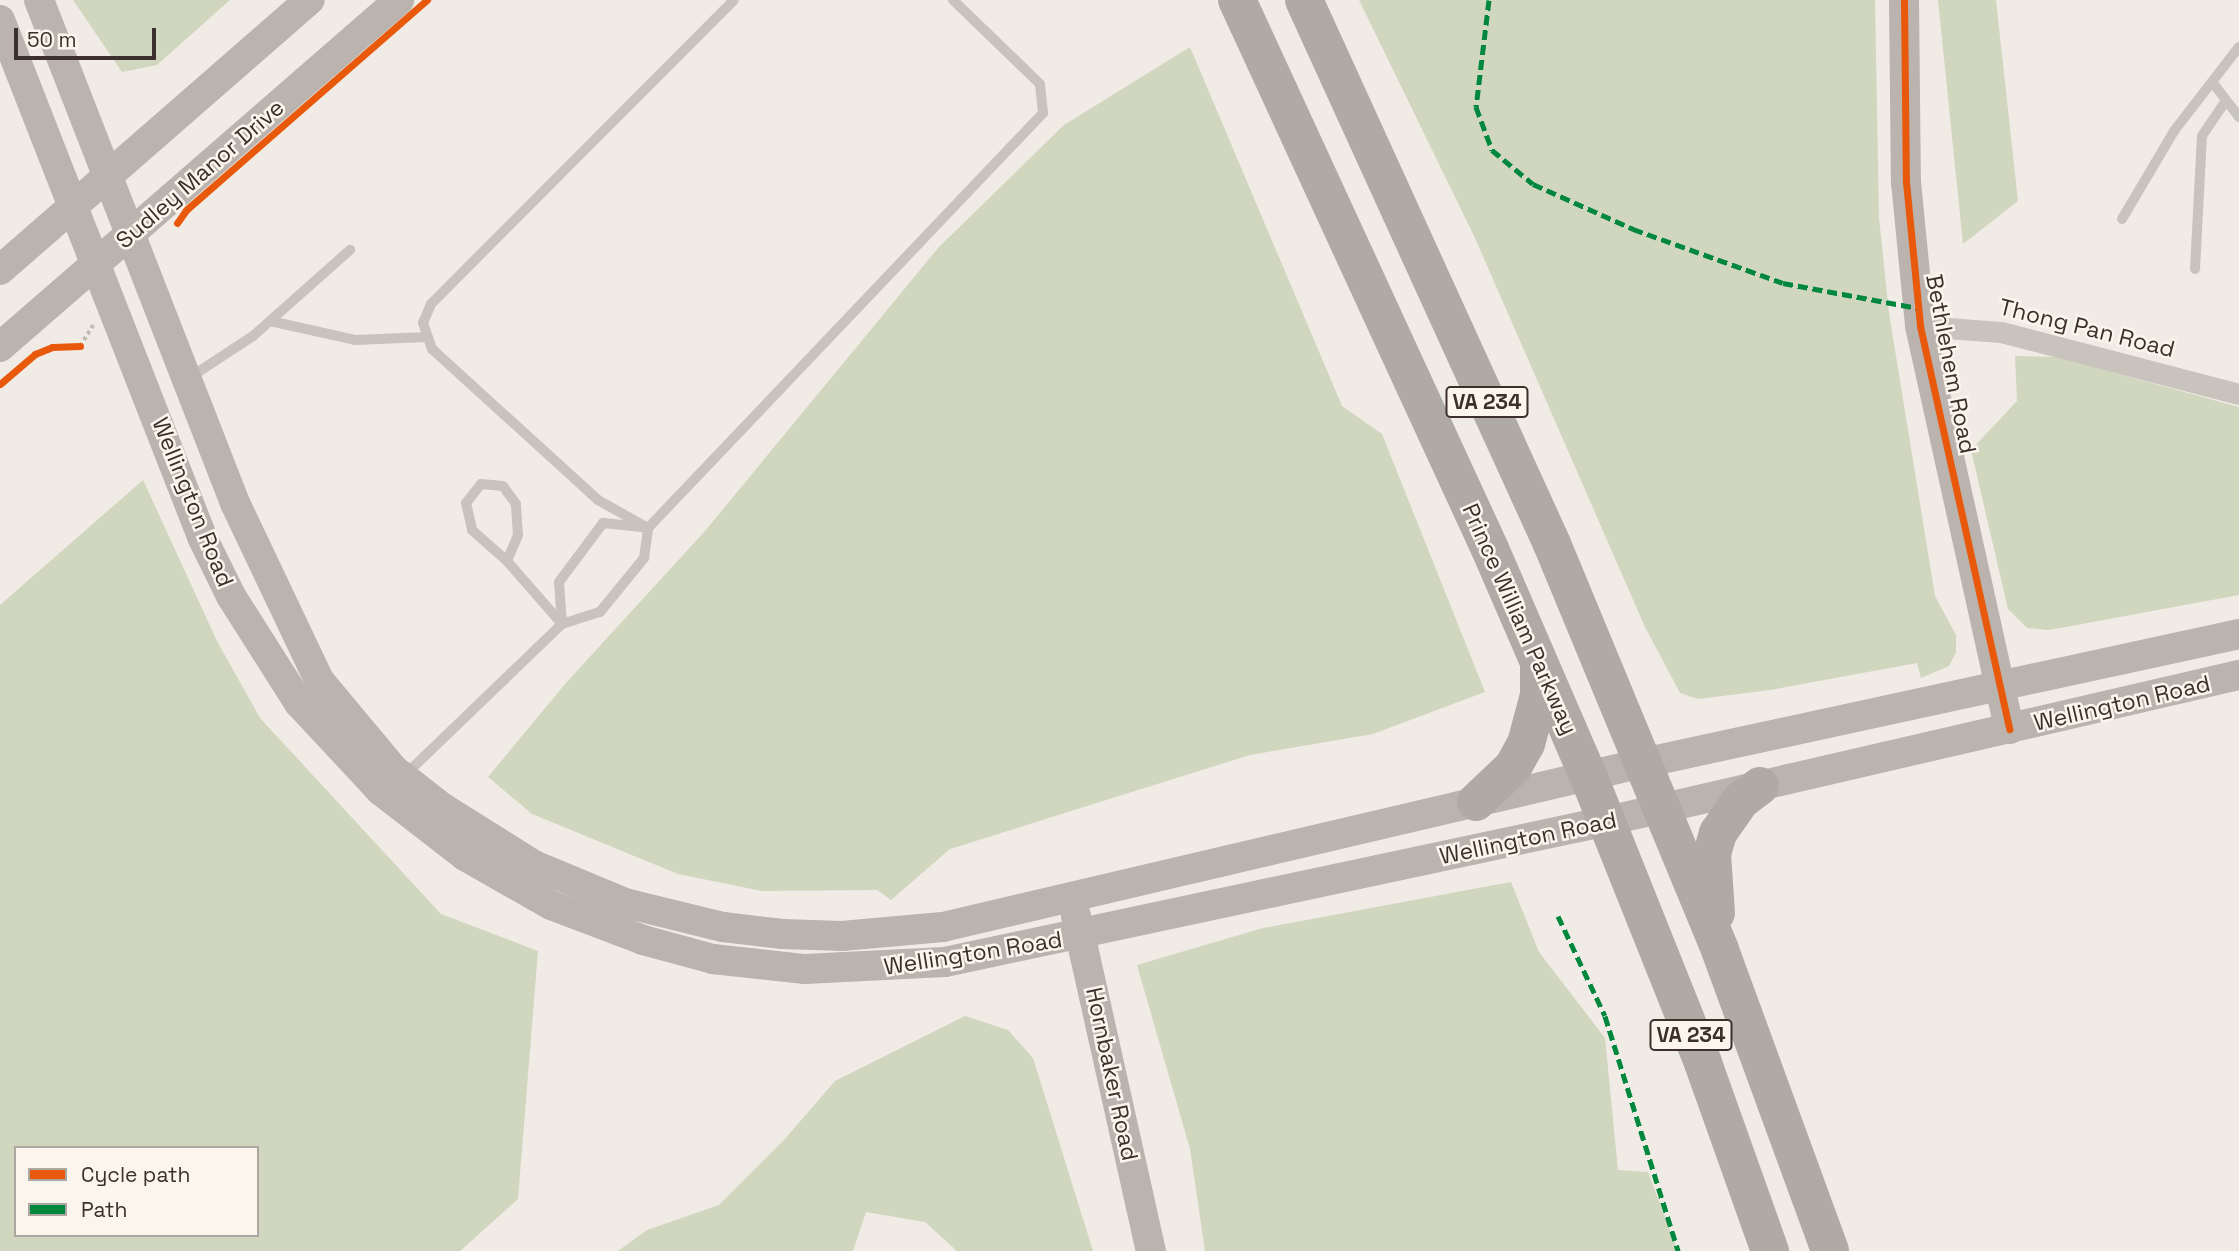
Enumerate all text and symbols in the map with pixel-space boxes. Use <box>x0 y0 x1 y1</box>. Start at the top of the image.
scale bar <box>18 14 159 58</box>
text: 50 m <box>27 26 77 53</box>
street label: Sudley Manor Drive <box>110 94 290 254</box>
street label: Bethlehem Road <box>1920 272 1982 456</box>
street label: Thong Pan Road <box>1996 293 2178 363</box>
road number: VA 234 <box>1445 384 1529 420</box>
street label: Wellington Road <box>146 413 240 591</box>
street label: Prince William Parkway <box>1457 499 1583 739</box>
street label: Wellington Road <box>2031 669 2213 737</box>
street label: Wellington Road <box>1437 806 1619 870</box>
street label: Wellington Road <box>882 925 1064 981</box>
street label: Hornbaker Road <box>1080 985 1144 1163</box>
road number: VA 234 <box>1649 1018 1733 1052</box>
legend <box>14 1146 259 1237</box>
text: Cycle path <box>81 1161 190 1188</box>
text: Path <box>81 1196 127 1223</box>

